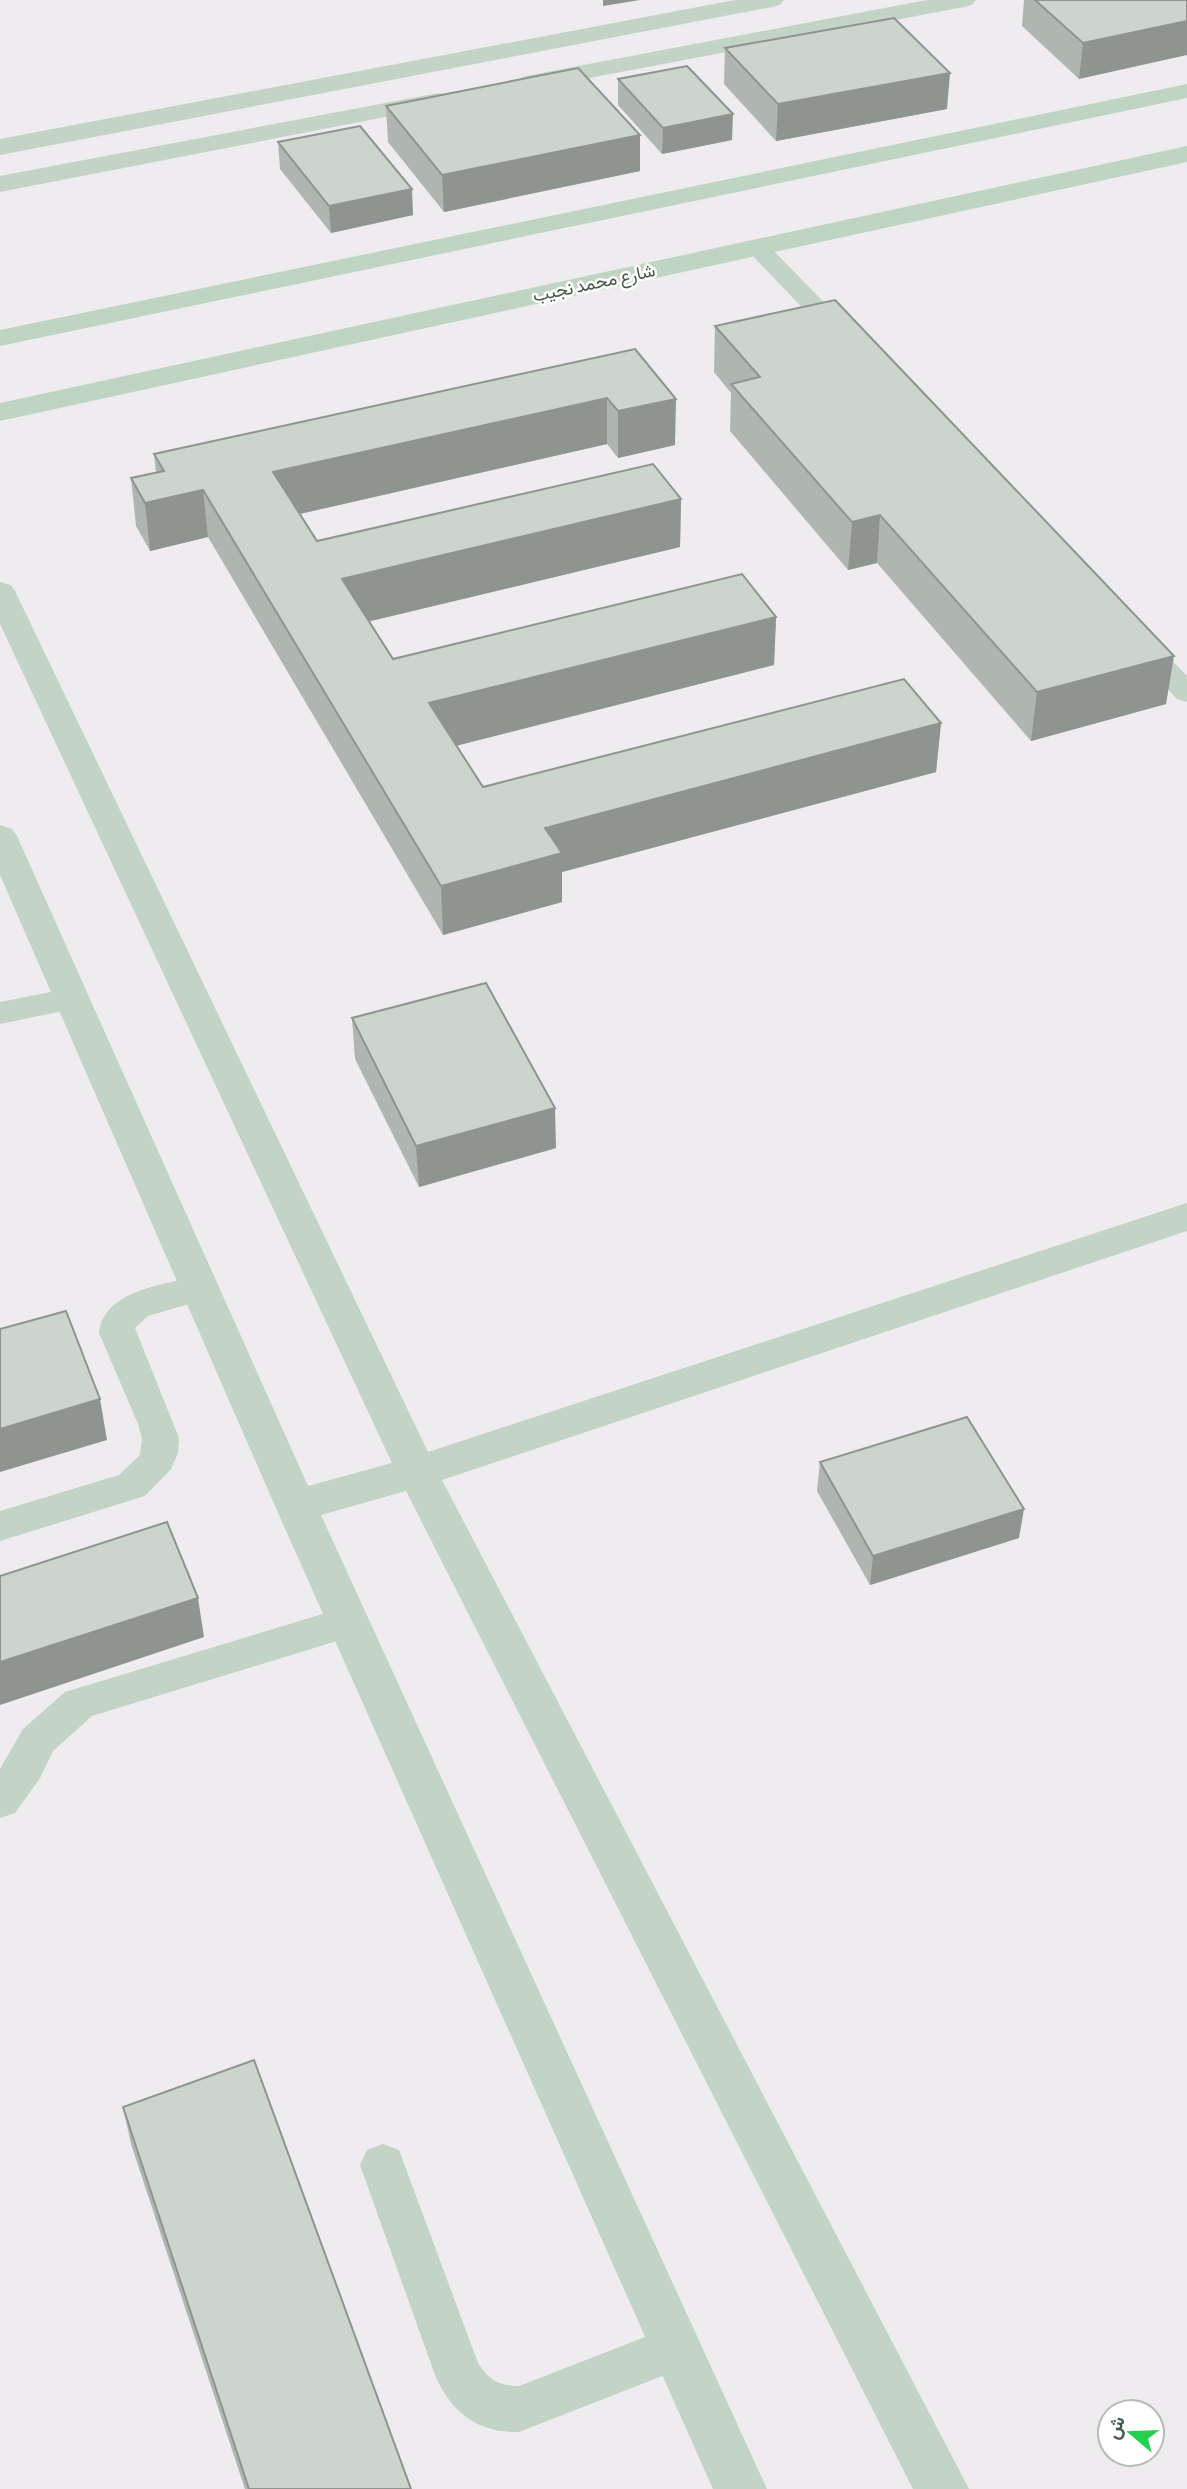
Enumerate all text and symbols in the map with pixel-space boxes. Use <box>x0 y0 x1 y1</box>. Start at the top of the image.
street label: شارع محمد نجيب <box>531 262 657 308</box>
north arrow <box>1096 2398 1166 2468</box>
text: ش <box>1104 2414 1130 2442</box>

